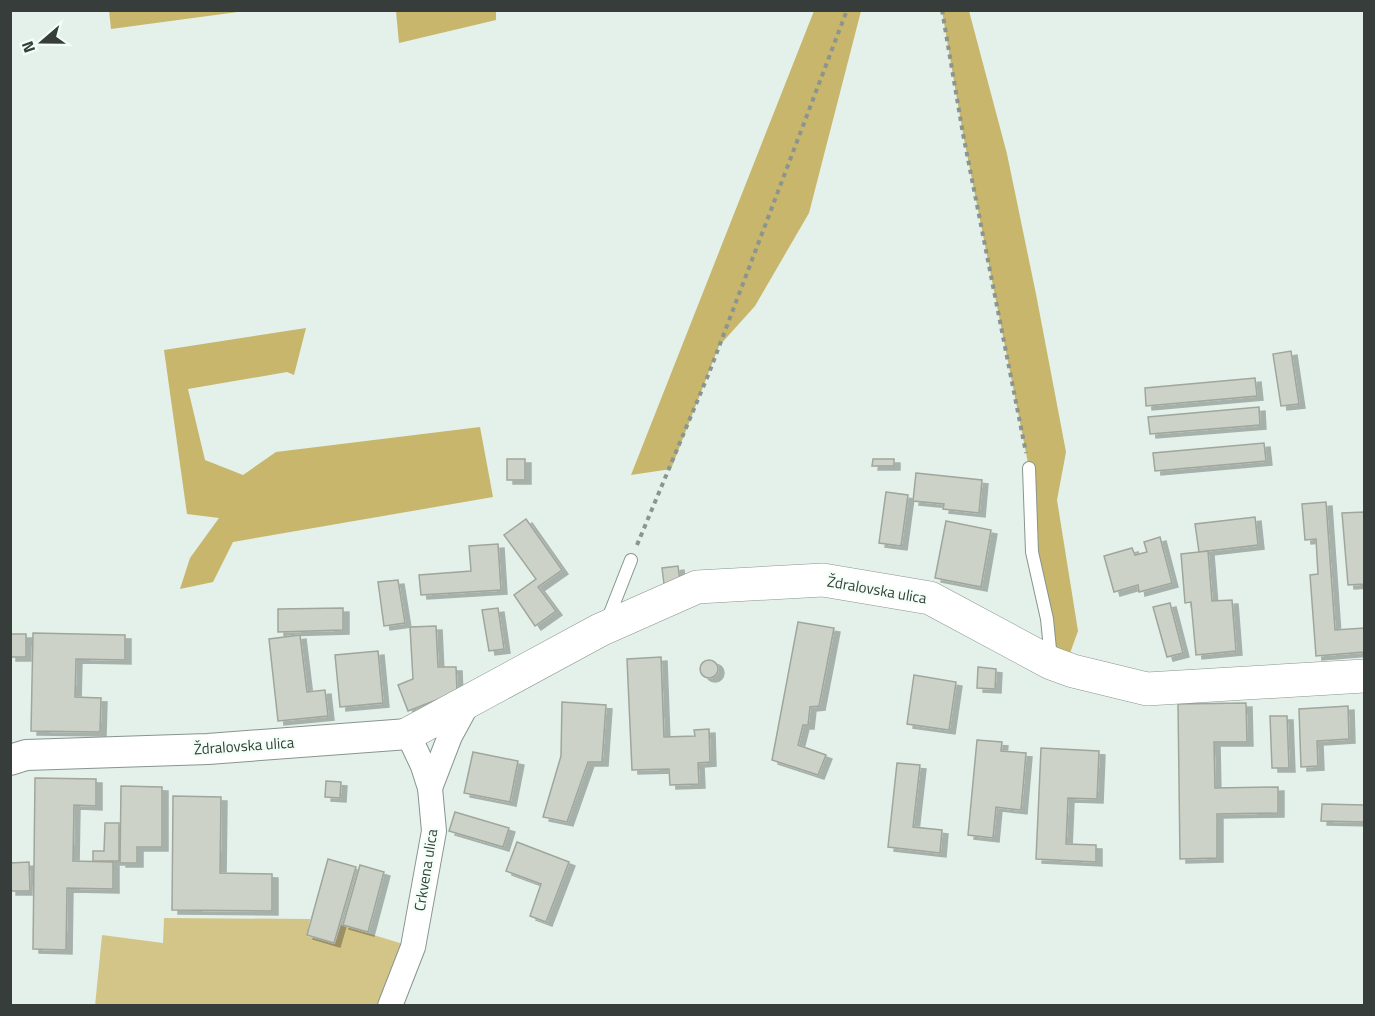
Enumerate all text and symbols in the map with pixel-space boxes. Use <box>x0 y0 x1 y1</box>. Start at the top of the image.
north arrow <box>12 12 72 72</box>
text: N <box>15 38 41 56</box>
street label: Ždralovska ulica <box>826 569 929 610</box>
street label: Ždralovska ulica <box>193 730 295 760</box>
street label: Crkvena ulica <box>408 827 443 913</box>

